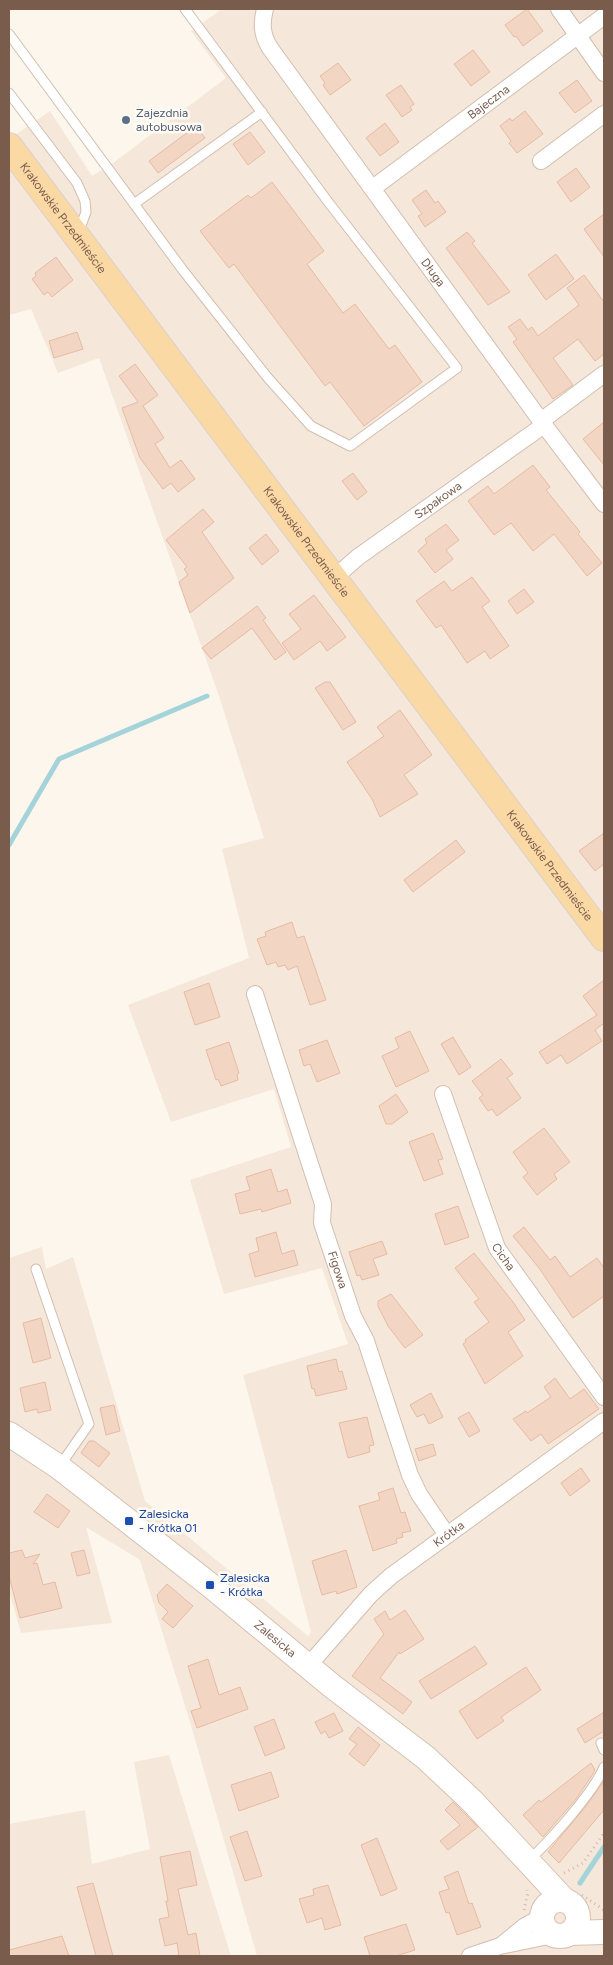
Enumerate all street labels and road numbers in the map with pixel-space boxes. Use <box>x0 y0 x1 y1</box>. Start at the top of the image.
street label: Bajeczna <box>465 82 512 122</box>
street label: Krakowskie Przedmieście <box>17 160 109 276</box>
street label: Długa <box>418 256 448 289</box>
street label: Szpakowa <box>412 479 464 522</box>
street label: Krakowskie Przedmieście <box>260 484 353 600</box>
street label: Krakowskie Przedmieście <box>504 807 596 924</box>
street label: Cicha <box>489 1241 518 1273</box>
street label: Figowa <box>325 1249 350 1290</box>
street label: Krótka <box>431 1518 467 1550</box>
street label: Zalesicka <box>251 1618 299 1660</box>

